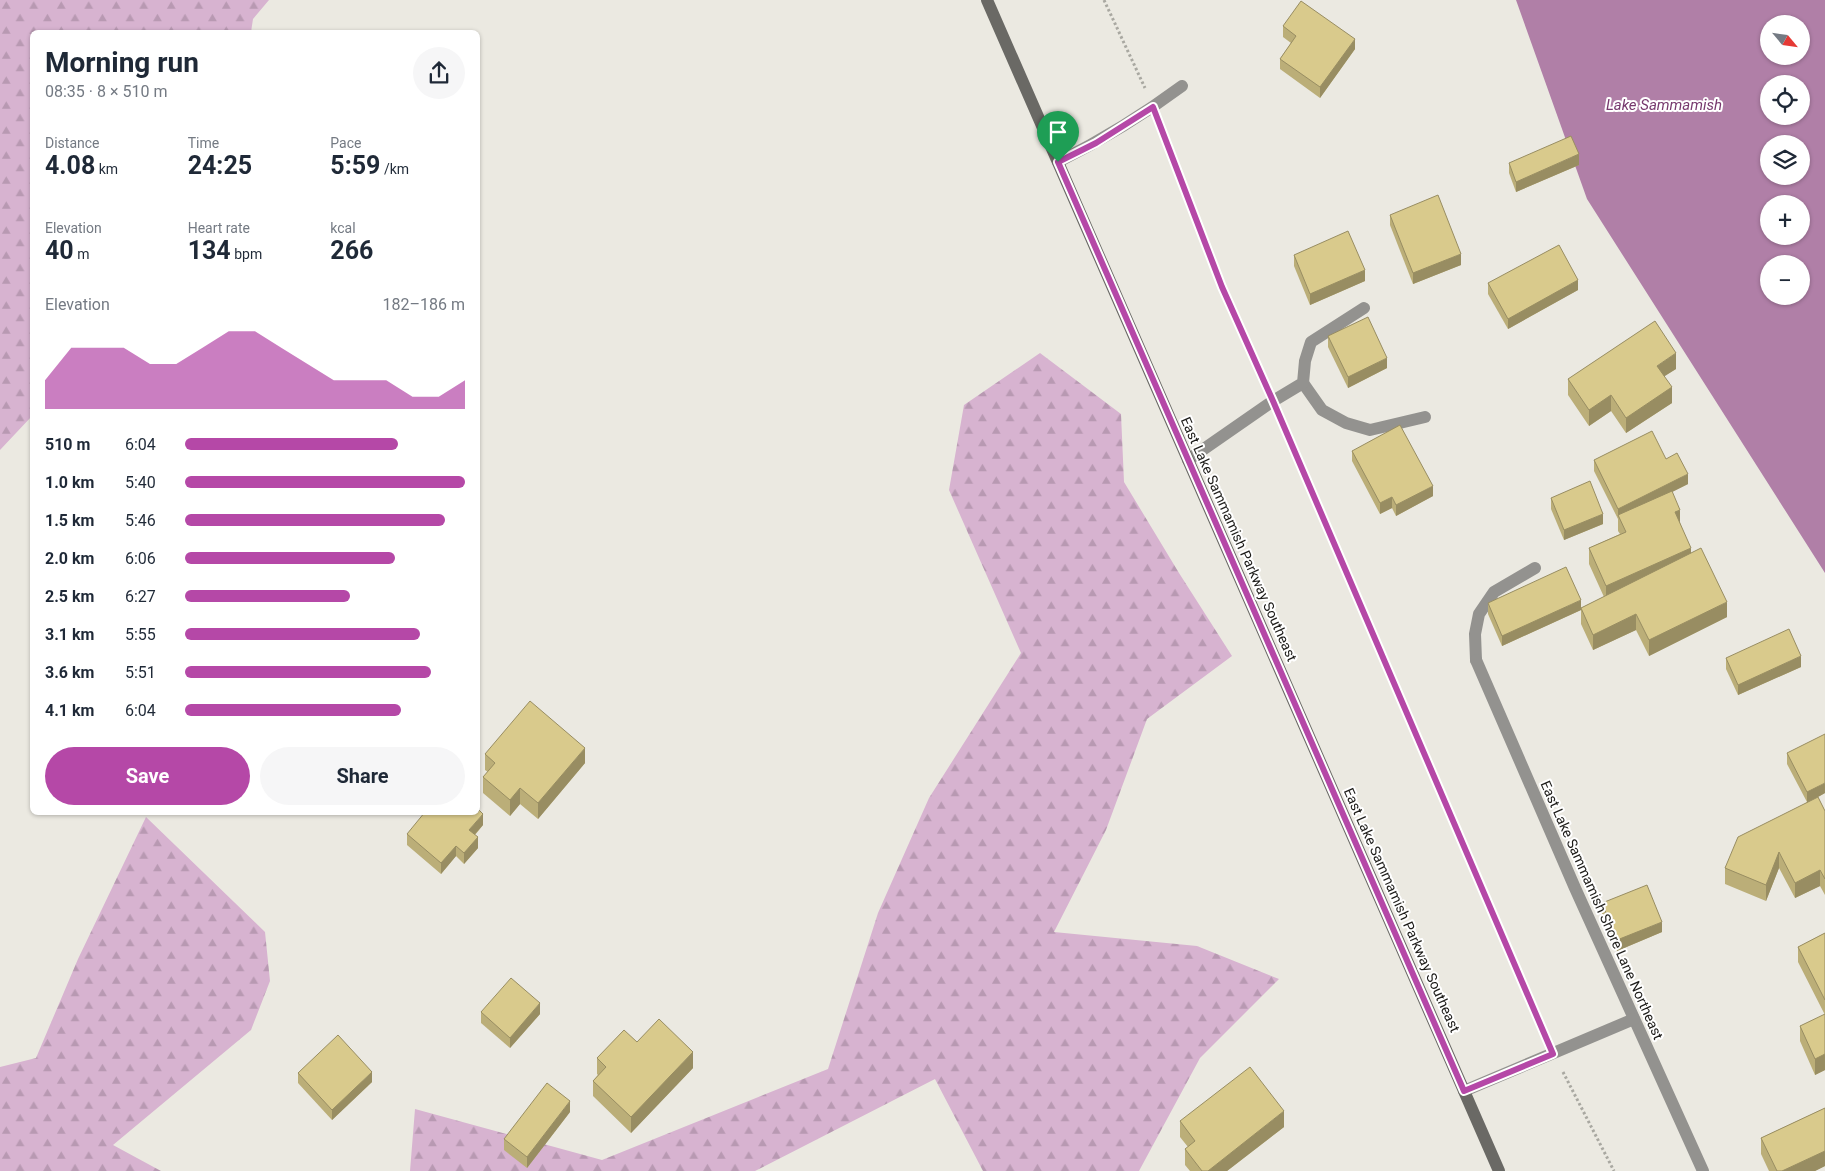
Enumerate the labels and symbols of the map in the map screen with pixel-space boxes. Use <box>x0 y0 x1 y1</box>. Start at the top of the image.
north arrow <box>1760 15 1810 65</box>
water label: Lake Sammamish <box>1606 96 1722 114</box>
pin <box>1037 111 1079 162</box>
street label: East Lake Sammamish Parkway Southeast <box>1178 414 1300 664</box>
street label: East Lake Sammamish Shore Lane Northeast <box>1537 778 1667 1042</box>
street label: East Lake Sammamish Parkway Southeast <box>1341 785 1463 1035</box>

